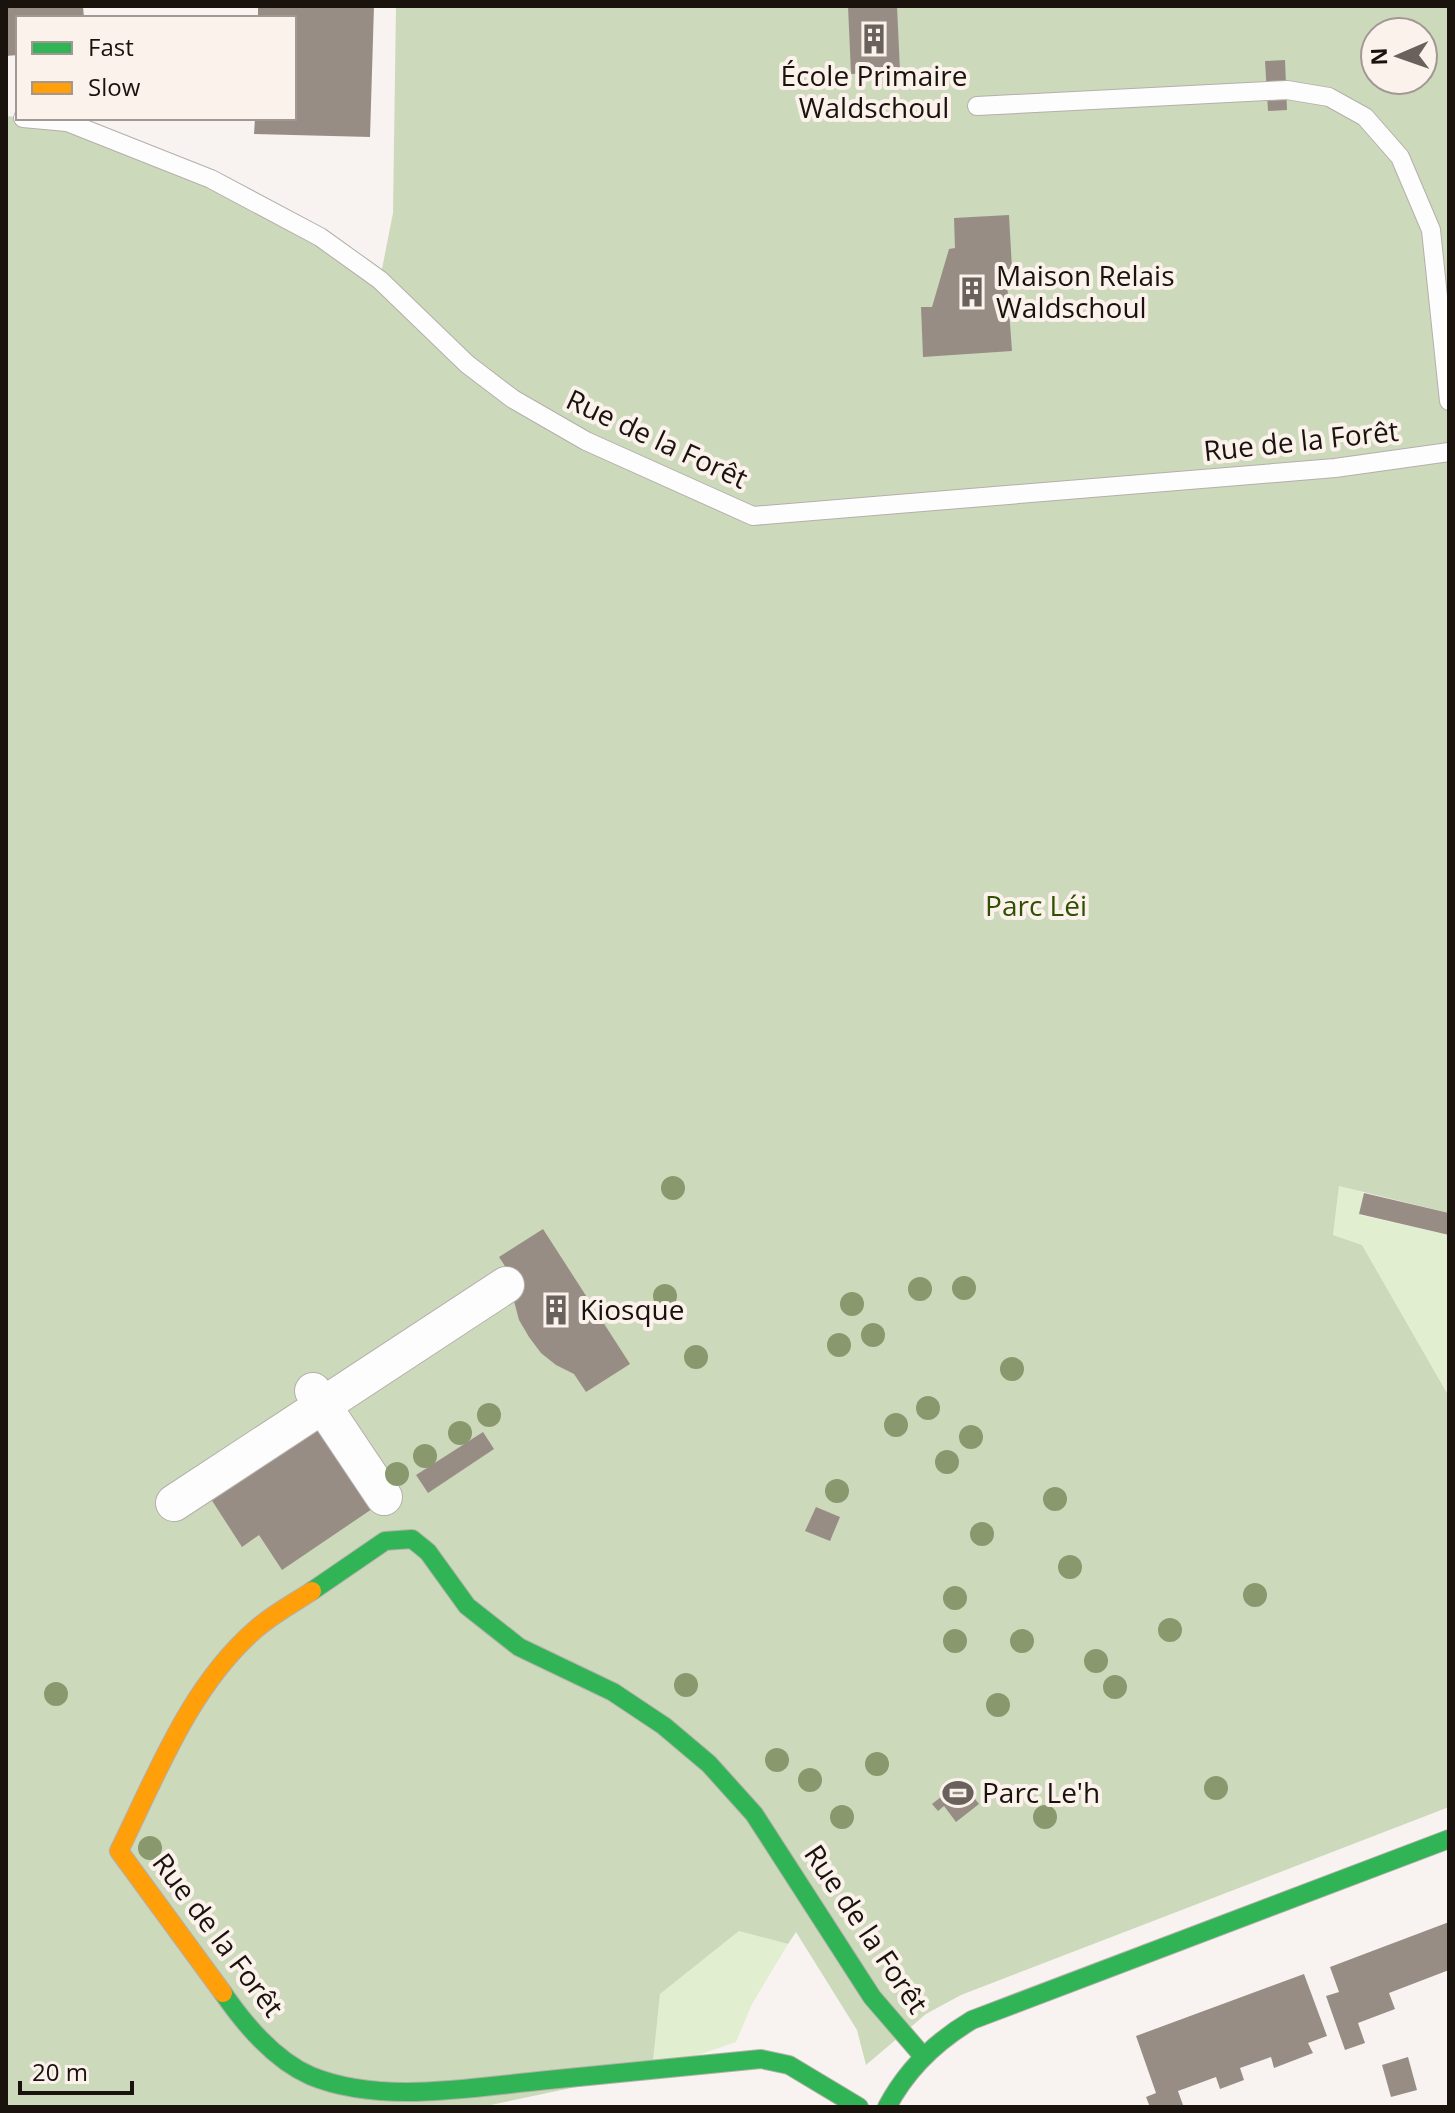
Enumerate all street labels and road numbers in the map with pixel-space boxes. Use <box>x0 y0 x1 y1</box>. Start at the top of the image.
street label: Rue de la Forêt <box>561 379 754 497</box>
street label: Rue de la Forêt <box>1201 411 1400 469</box>
street label: Rue de la Forêt <box>796 1837 937 2020</box>
street label: Rue de la Forêt <box>145 1845 293 2024</box>

